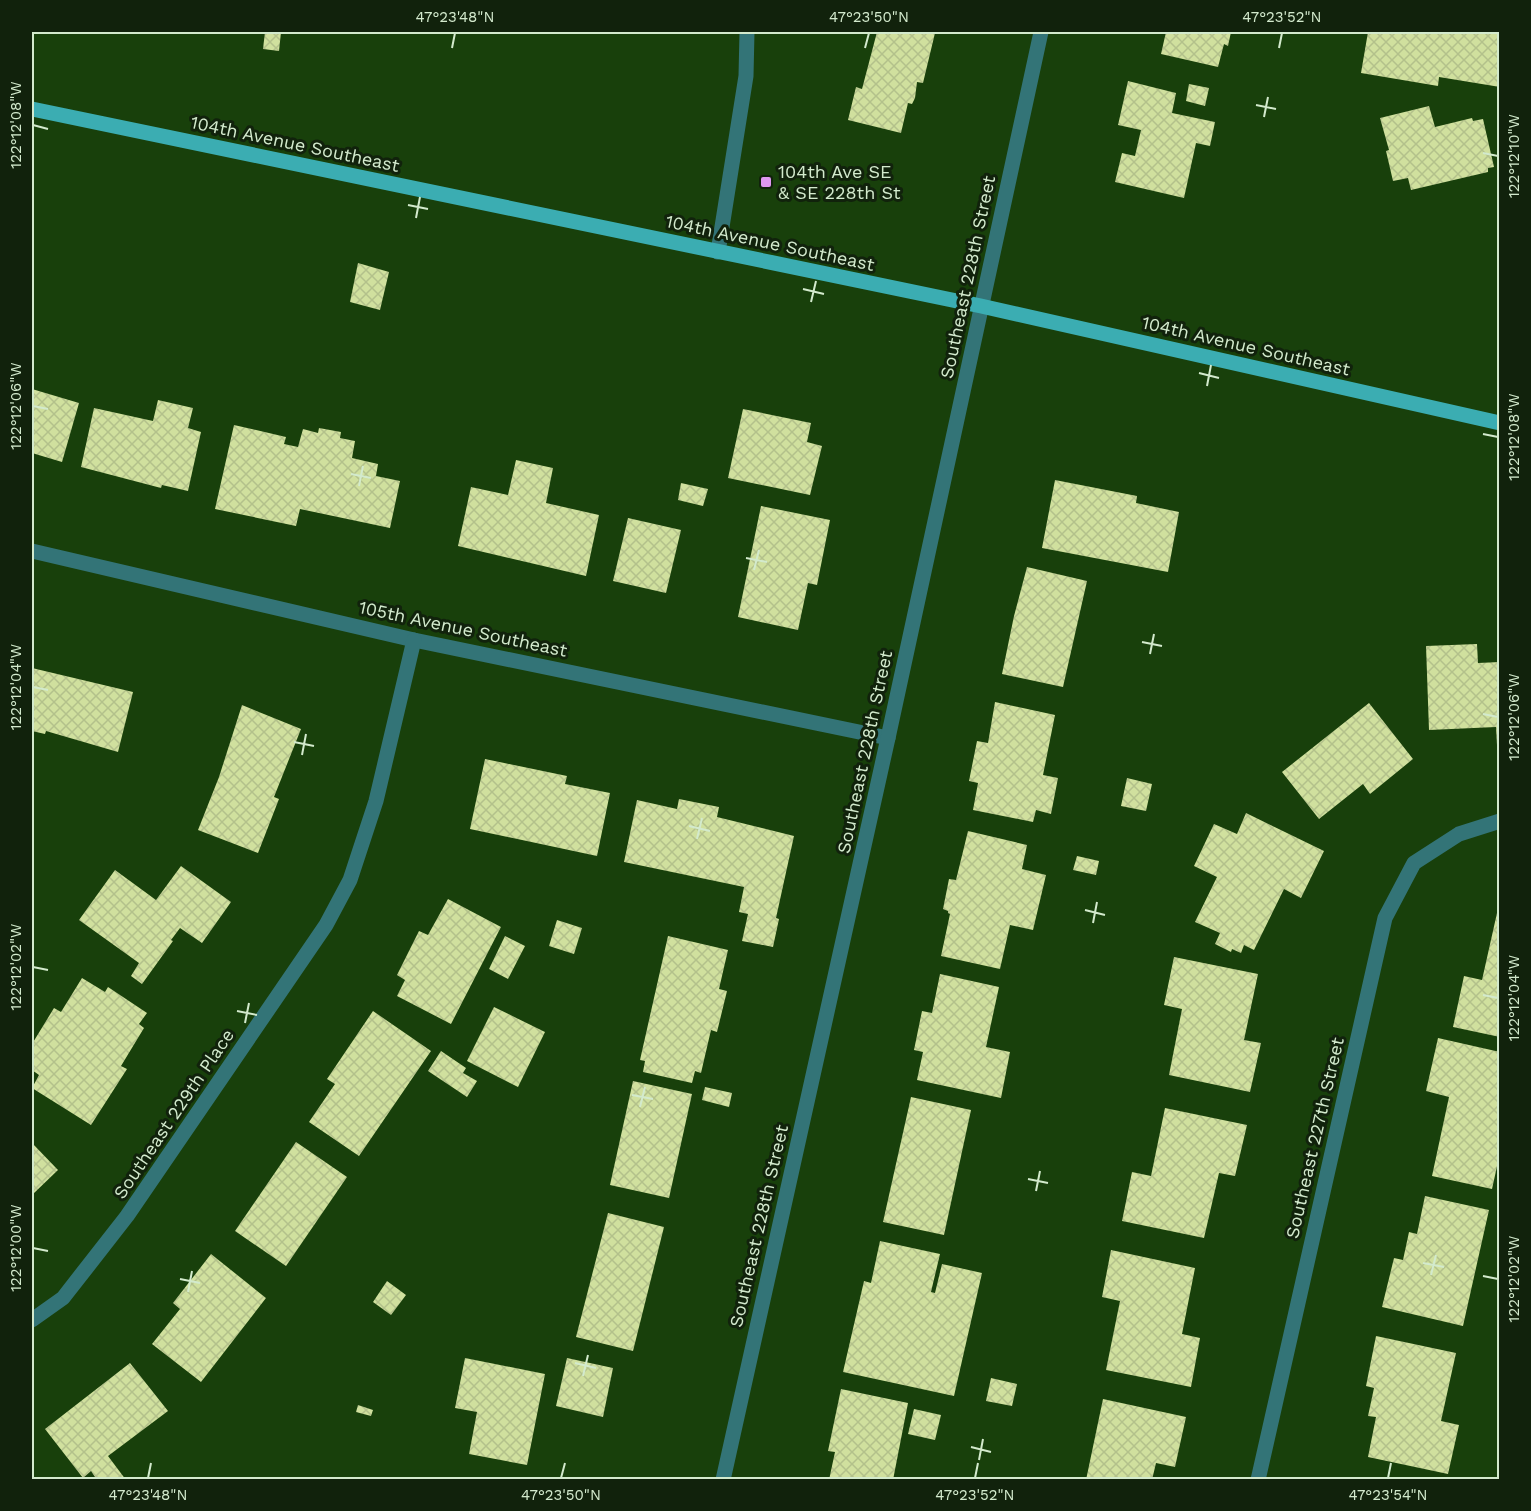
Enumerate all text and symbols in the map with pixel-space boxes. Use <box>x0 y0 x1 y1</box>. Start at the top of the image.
text: 47°23'48"N <box>416 8 494 26</box>
text: 47°23'50"N <box>829 8 909 26</box>
text: 47°23'52"N <box>1242 8 1322 26</box>
text: 122°12'08"W <box>7 81 25 169</box>
street label: 104th Avenue Southeast <box>189 111 402 176</box>
text: 122°12'10"W <box>1505 114 1523 198</box>
place label: 104th Ave SE & SE 228th St <box>778 161 901 203</box>
street label: Southeast 228th Street <box>936 173 999 380</box>
marker: 104th Ave SE & SE 228th St <box>759 175 773 189</box>
street label: 104th Avenue Southeast <box>664 210 877 275</box>
street label: 104th Avenue Southeast <box>1140 311 1353 380</box>
text: 122°12'06"W <box>7 362 25 450</box>
text: 122°12'08"W <box>1505 393 1523 481</box>
street label: 105th Avenue Southeast <box>357 596 570 661</box>
text: 122°12'04"W <box>7 644 25 730</box>
street label: Southeast 228th Street <box>833 648 896 855</box>
text: 122°12'06"W <box>1505 673 1523 761</box>
text: 122°12'02"W <box>7 924 25 1010</box>
text: 122°12'04"W <box>1505 955 1523 1041</box>
street label: Southeast 229th Place <box>109 1025 238 1202</box>
street label: Southeast 227th Street <box>1281 1035 1348 1240</box>
street label: Southeast 228th Street <box>725 1122 792 1329</box>
text: 122°12'00"W <box>7 1204 25 1292</box>
text: 122°12'02"W <box>1505 1236 1523 1322</box>
text: 47°23'48"N <box>109 1486 187 1504</box>
text: 47°23'50"N <box>521 1486 601 1504</box>
text: 47°23'52"N <box>935 1486 1015 1504</box>
text: 47°23'54"N <box>1349 1486 1427 1504</box>

